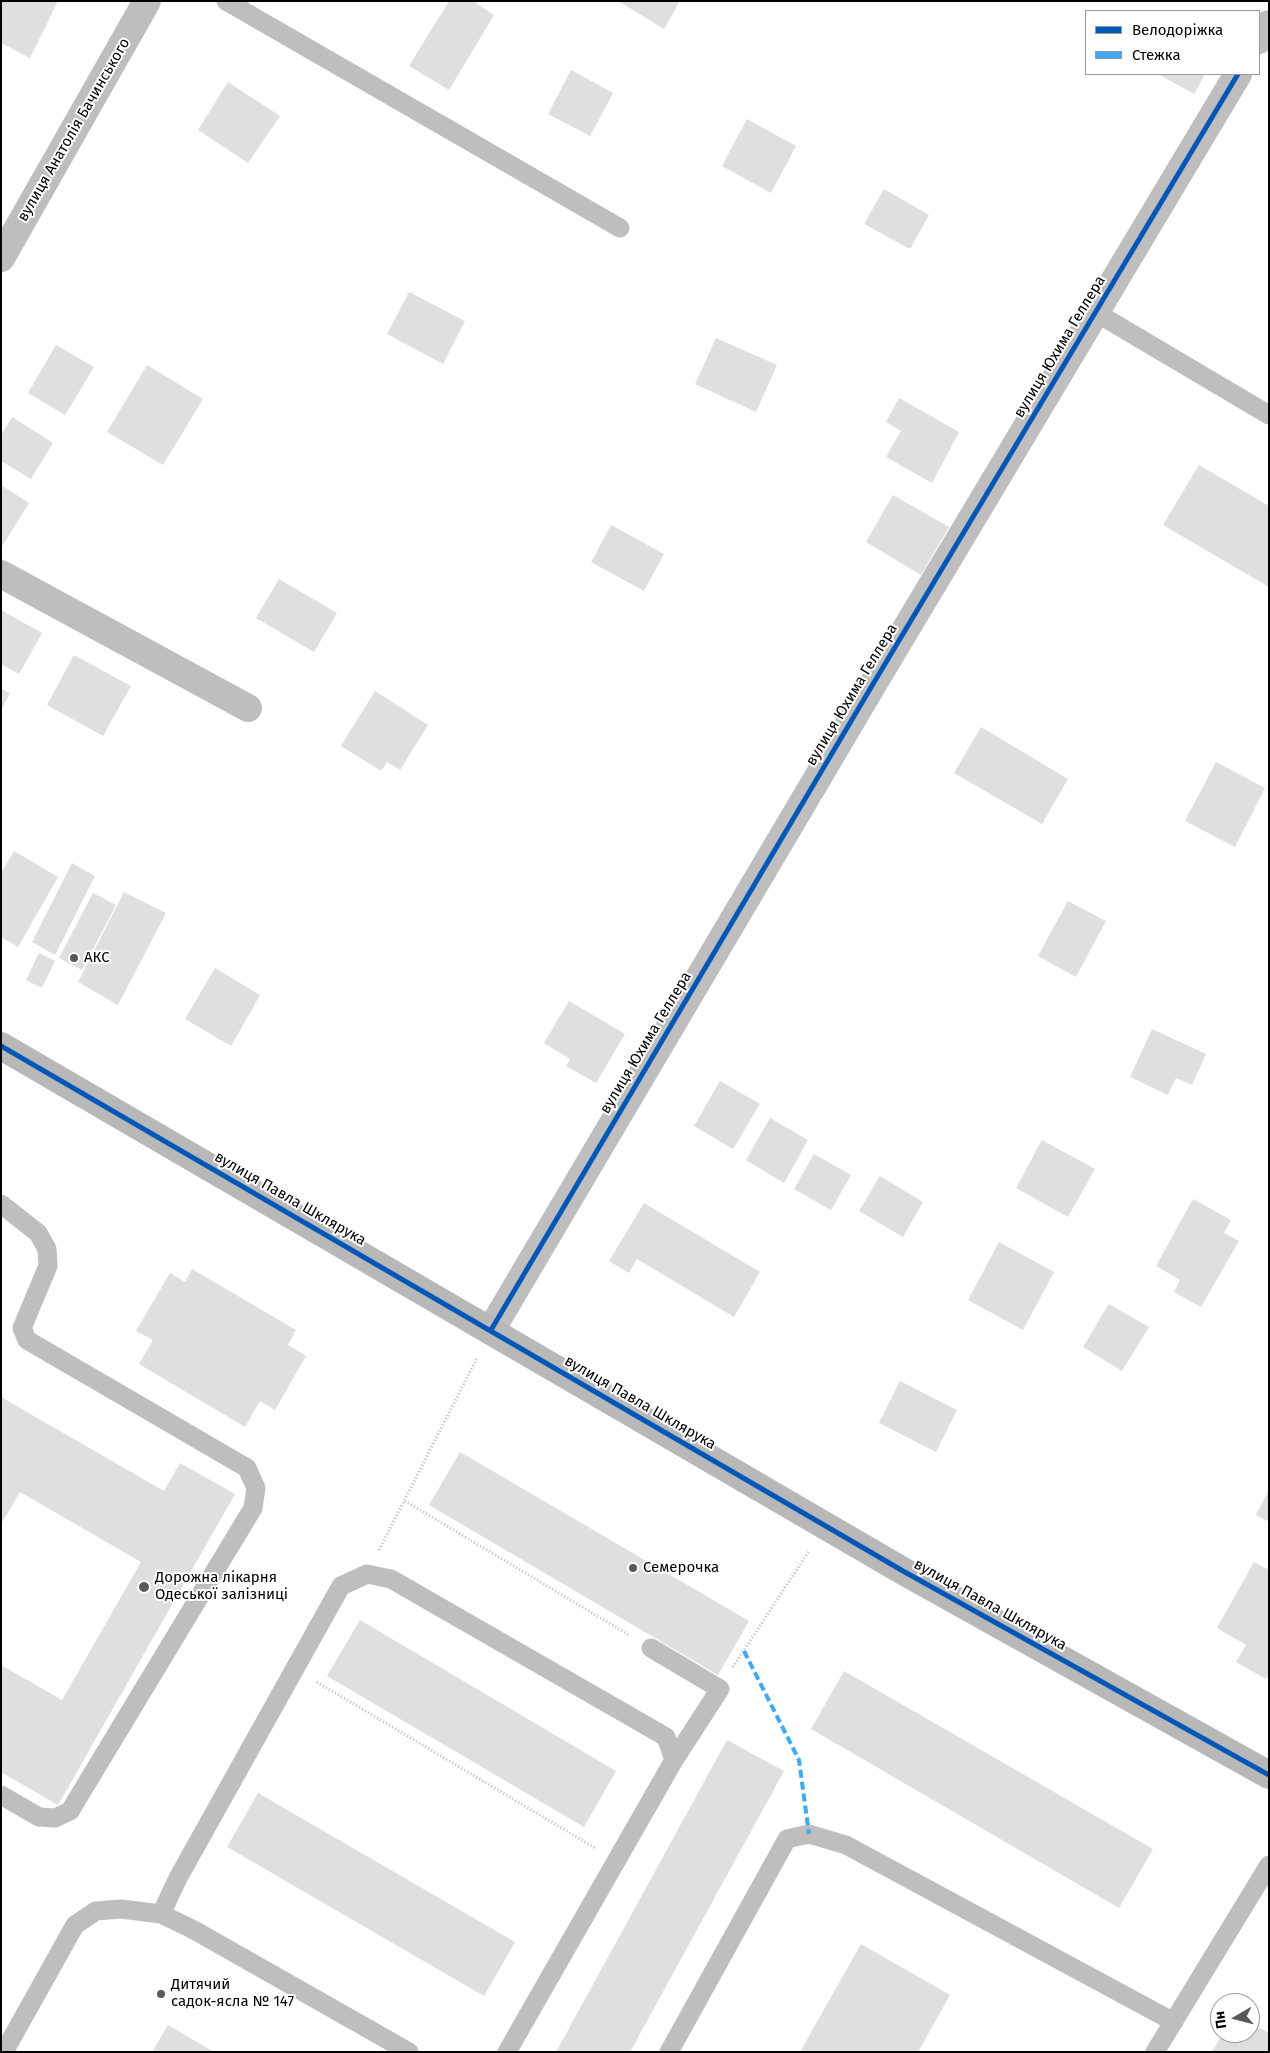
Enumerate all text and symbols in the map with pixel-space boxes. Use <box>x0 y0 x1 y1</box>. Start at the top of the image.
legend <box>1085 10 1260 75</box>
text: Велодоріжка <box>1132 21 1223 39</box>
street label: вулиця Анатолія Бачинського <box>14 35 134 225</box>
text: Стежка <box>1132 46 1181 64</box>
street label: вулиця Юхима Геллера <box>1010 273 1110 421</box>
street label: вулиця Юхима Геллера <box>802 621 902 769</box>
place label: АКС <box>84 949 110 967</box>
marker: АКС <box>68 952 80 964</box>
street label: вулиця Юхима Геллера <box>596 969 696 1117</box>
street label: вулиця Павла Шклярука <box>211 1148 369 1250</box>
street label: вулиця Павла Шклярука <box>561 1352 719 1454</box>
street label: вулиця Павла Шклярука <box>910 1555 1070 1655</box>
place label: Семерочка <box>643 1559 719 1577</box>
marker: Семерочка <box>627 1562 639 1574</box>
place label: Дорожна лікарня Одеської залізниці <box>155 1569 288 1604</box>
marker: Дорожна лікарня Одеської залізниці <box>137 1580 151 1594</box>
place label: Дитячий садок-ясла № 147 <box>171 1976 294 2011</box>
marker: Дитячий садок-ясла № 147 <box>155 1988 167 2000</box>
north arrow <box>1210 1993 1260 2043</box>
text: Пн <box>1211 2010 1230 2030</box>

